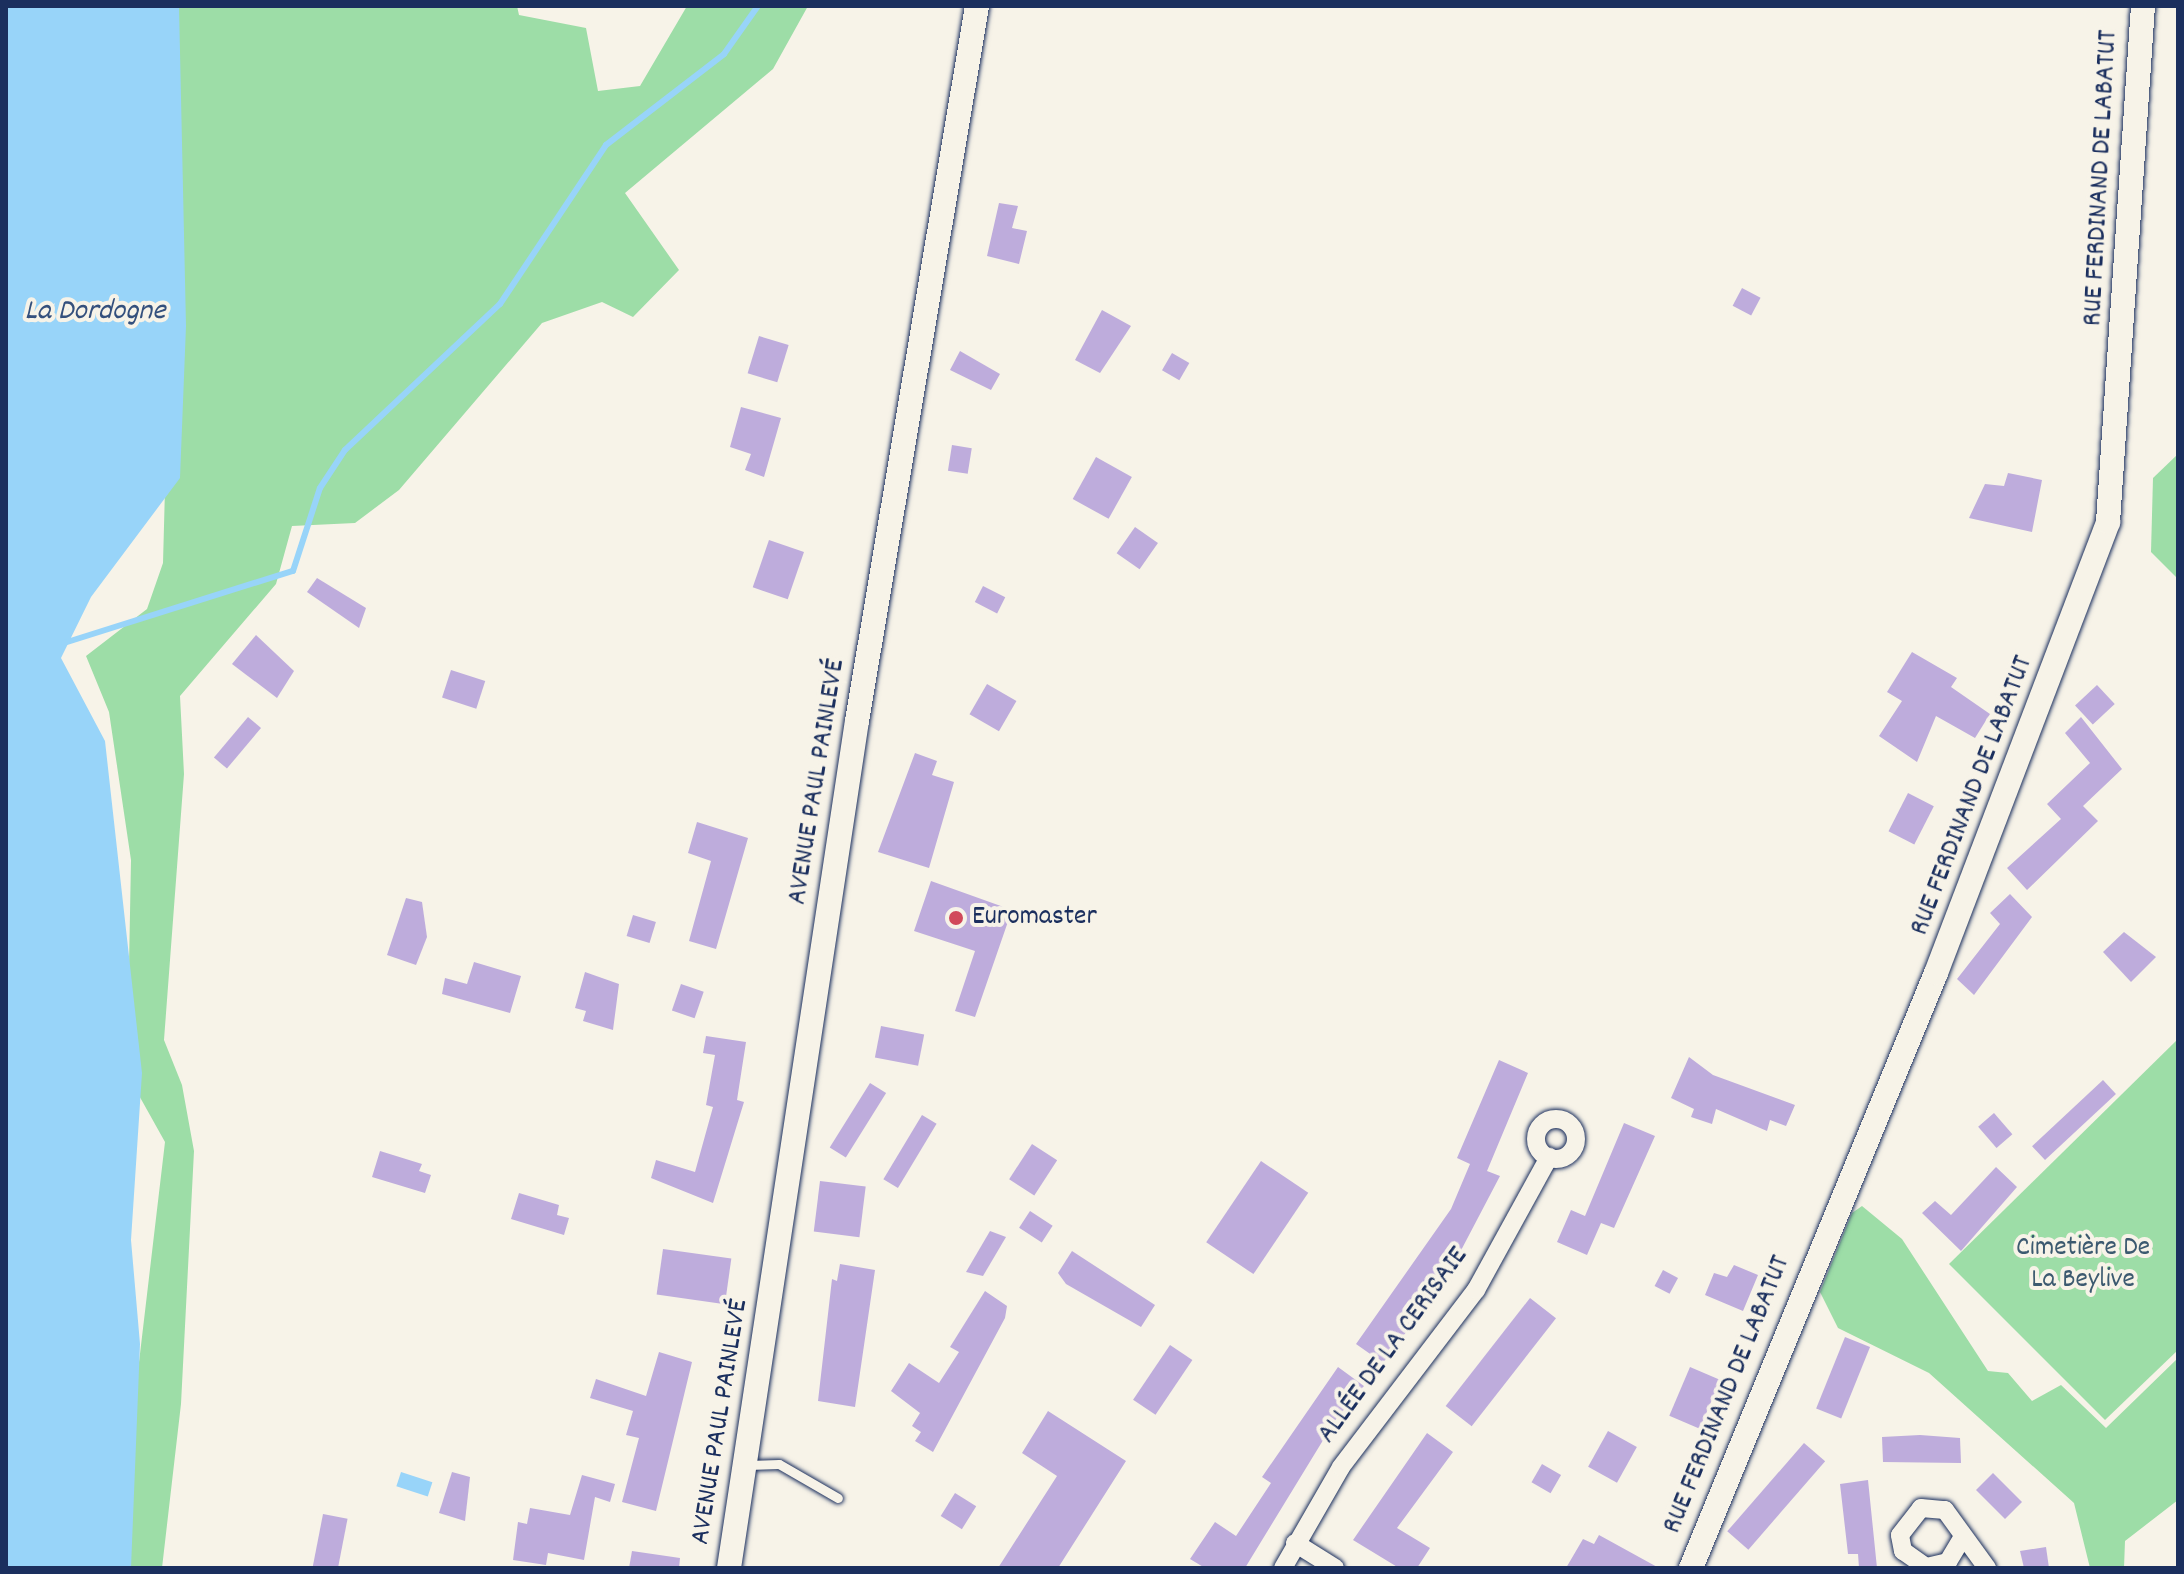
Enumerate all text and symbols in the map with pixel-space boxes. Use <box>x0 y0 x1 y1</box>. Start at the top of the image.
street label: RUE FERDINAND DE LABATUT <box>2077 29 2127 327</box>
water label: La Dordogne <box>25 295 165 331</box>
street label: RUE FERDINAND DE LABATUT <box>1904 651 2042 941</box>
street label: AVENUE PAUL PAINLEVÉ <box>782 657 854 907</box>
place label: Euromaster <box>972 901 1097 935</box>
marker: Euromaster <box>947 909 965 927</box>
park label: Cimetière De La Beylive <box>2016 1232 2150 1298</box>
street label: ALLÉE DE LA CERISAIE <box>1311 1241 1477 1451</box>
street label: RUE FERDINAND DE LABATUT <box>1657 1251 1799 1539</box>
street label: AVENUE PAUL PAINLEVÉ <box>685 1297 757 1547</box>

